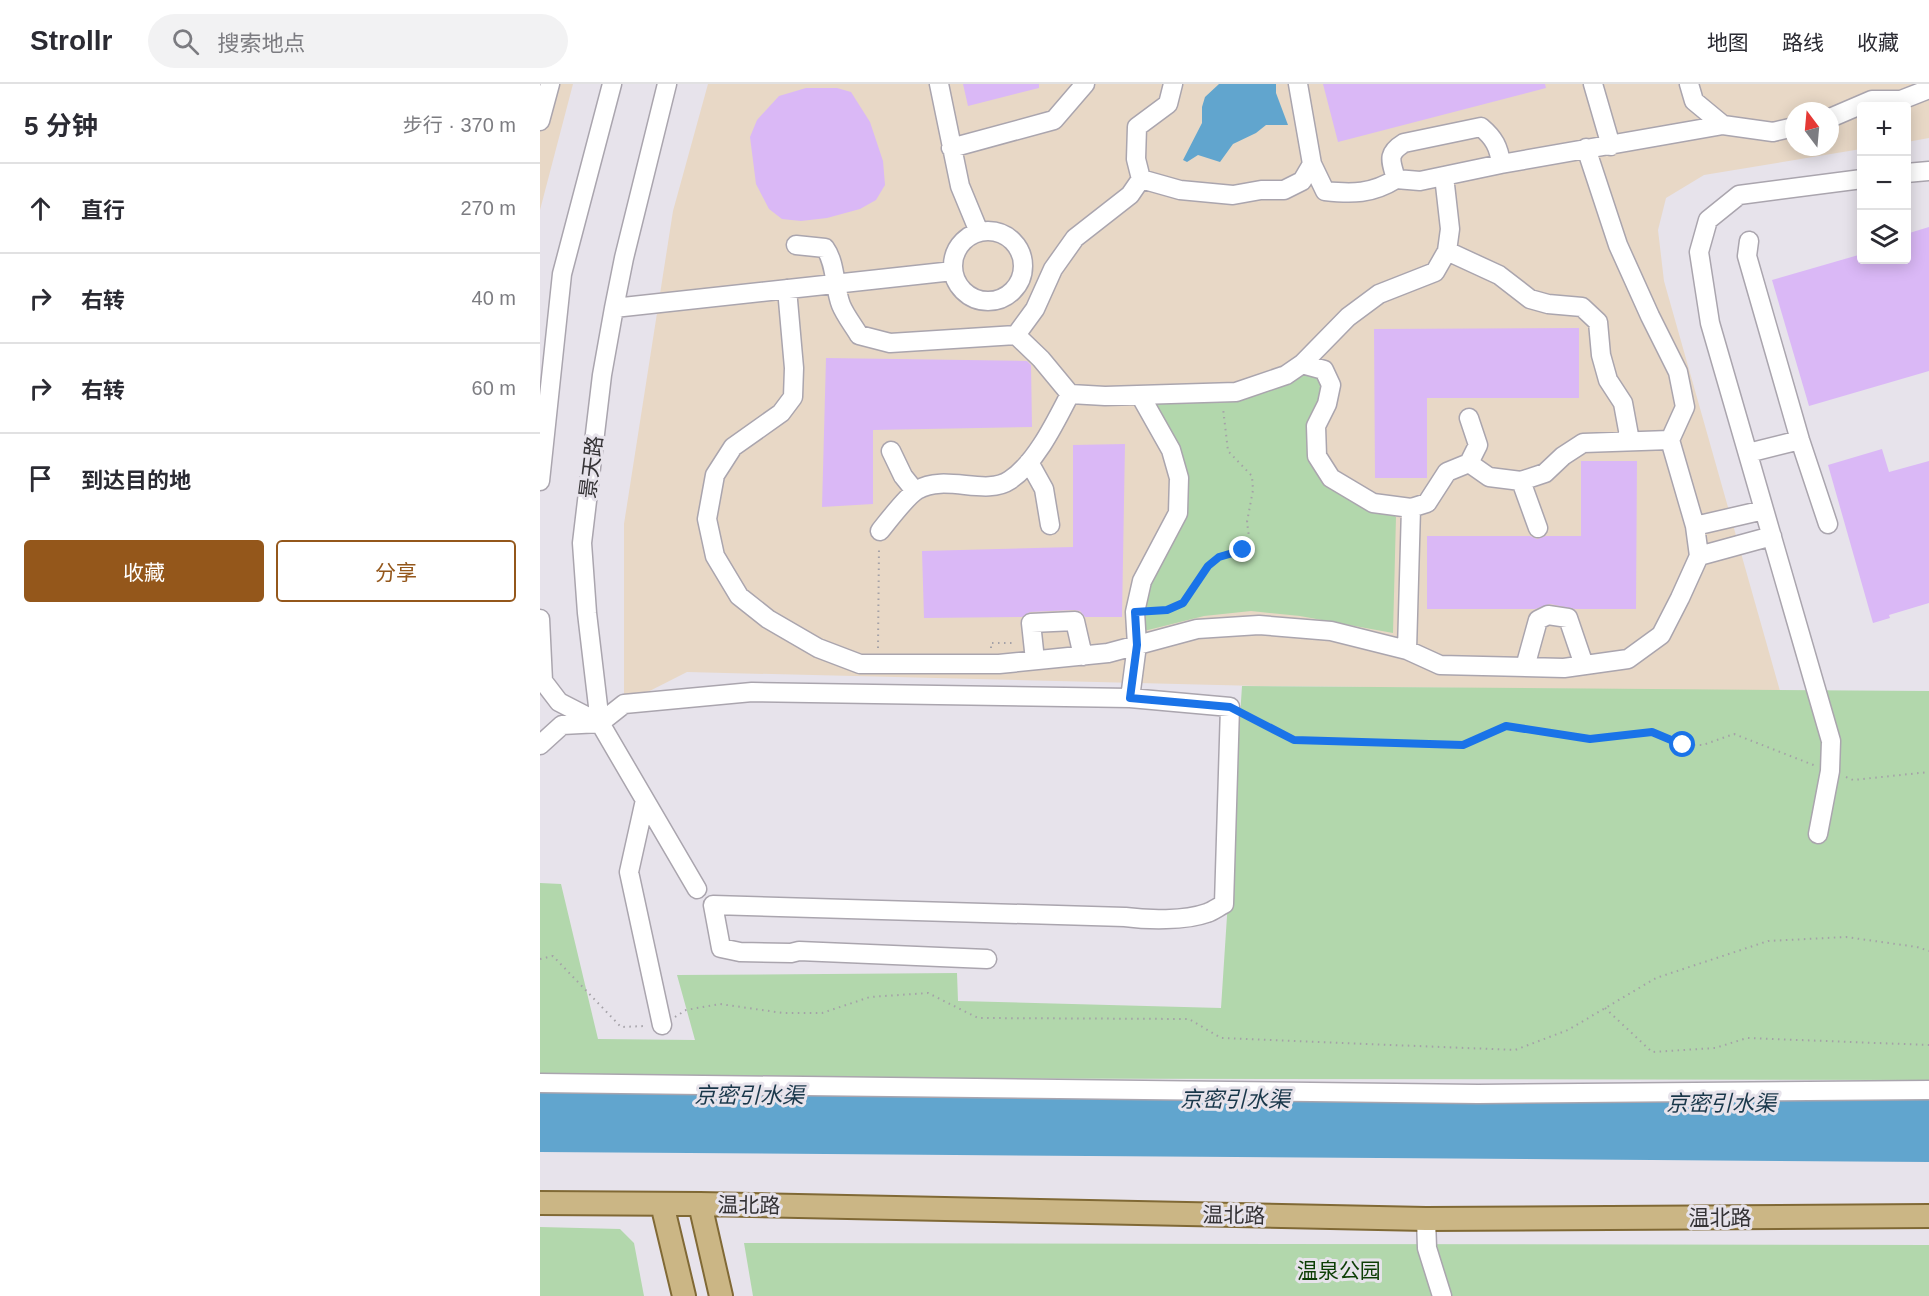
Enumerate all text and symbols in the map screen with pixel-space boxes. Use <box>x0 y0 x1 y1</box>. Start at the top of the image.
search box <box>148 14 568 68</box>
text: Strollr <box>30 25 112 56</box>
icon: search <box>169 25 202 58</box>
text: 搜索地点 <box>217 31 305 56</box>
text: 地图 <box>1707 31 1749 54</box>
text: 路线 <box>1782 31 1824 54</box>
text: 收藏 <box>1857 31 1899 54</box>
north arrow <box>1785 102 1839 156</box>
map controls <box>1857 102 1911 264</box>
button: + <box>1857 102 1911 156</box>
text: 5 分钟 <box>24 111 98 141</box>
text: 步行 · 370 m <box>403 114 516 136</box>
button: − <box>1857 156 1911 210</box>
icon: ahead <box>24 192 57 225</box>
text: 270 m <box>460 197 516 219</box>
text: 直行 <box>81 198 125 223</box>
button: layers <box>1857 210 1911 264</box>
icon: right <box>24 282 57 315</box>
text: 40 m <box>472 287 516 309</box>
text: 右转 <box>81 288 125 313</box>
icon: right <box>24 372 57 405</box>
text: 60 m <box>472 377 516 399</box>
text: 右转 <box>81 378 125 403</box>
street label: 景天路 <box>576 434 606 500</box>
icon: arrive <box>24 462 57 495</box>
text: 到达目的地 <box>81 468 191 493</box>
route end <box>1229 536 1255 562</box>
button: 收藏 <box>24 540 264 602</box>
button: 分享 <box>276 540 516 602</box>
route start <box>1669 731 1695 757</box>
water label: 京密引水渠 <box>694 1083 807 1108</box>
water label: 京密引水渠 <box>1180 1087 1293 1112</box>
water label: 京密引水渠 <box>1666 1091 1779 1116</box>
street label: 温北路 <box>717 1193 781 1217</box>
street label: 温北路 <box>1202 1203 1266 1227</box>
street label: 温北路 <box>1689 1206 1752 1229</box>
park label: 温泉公园 <box>1297 1259 1381 1282</box>

